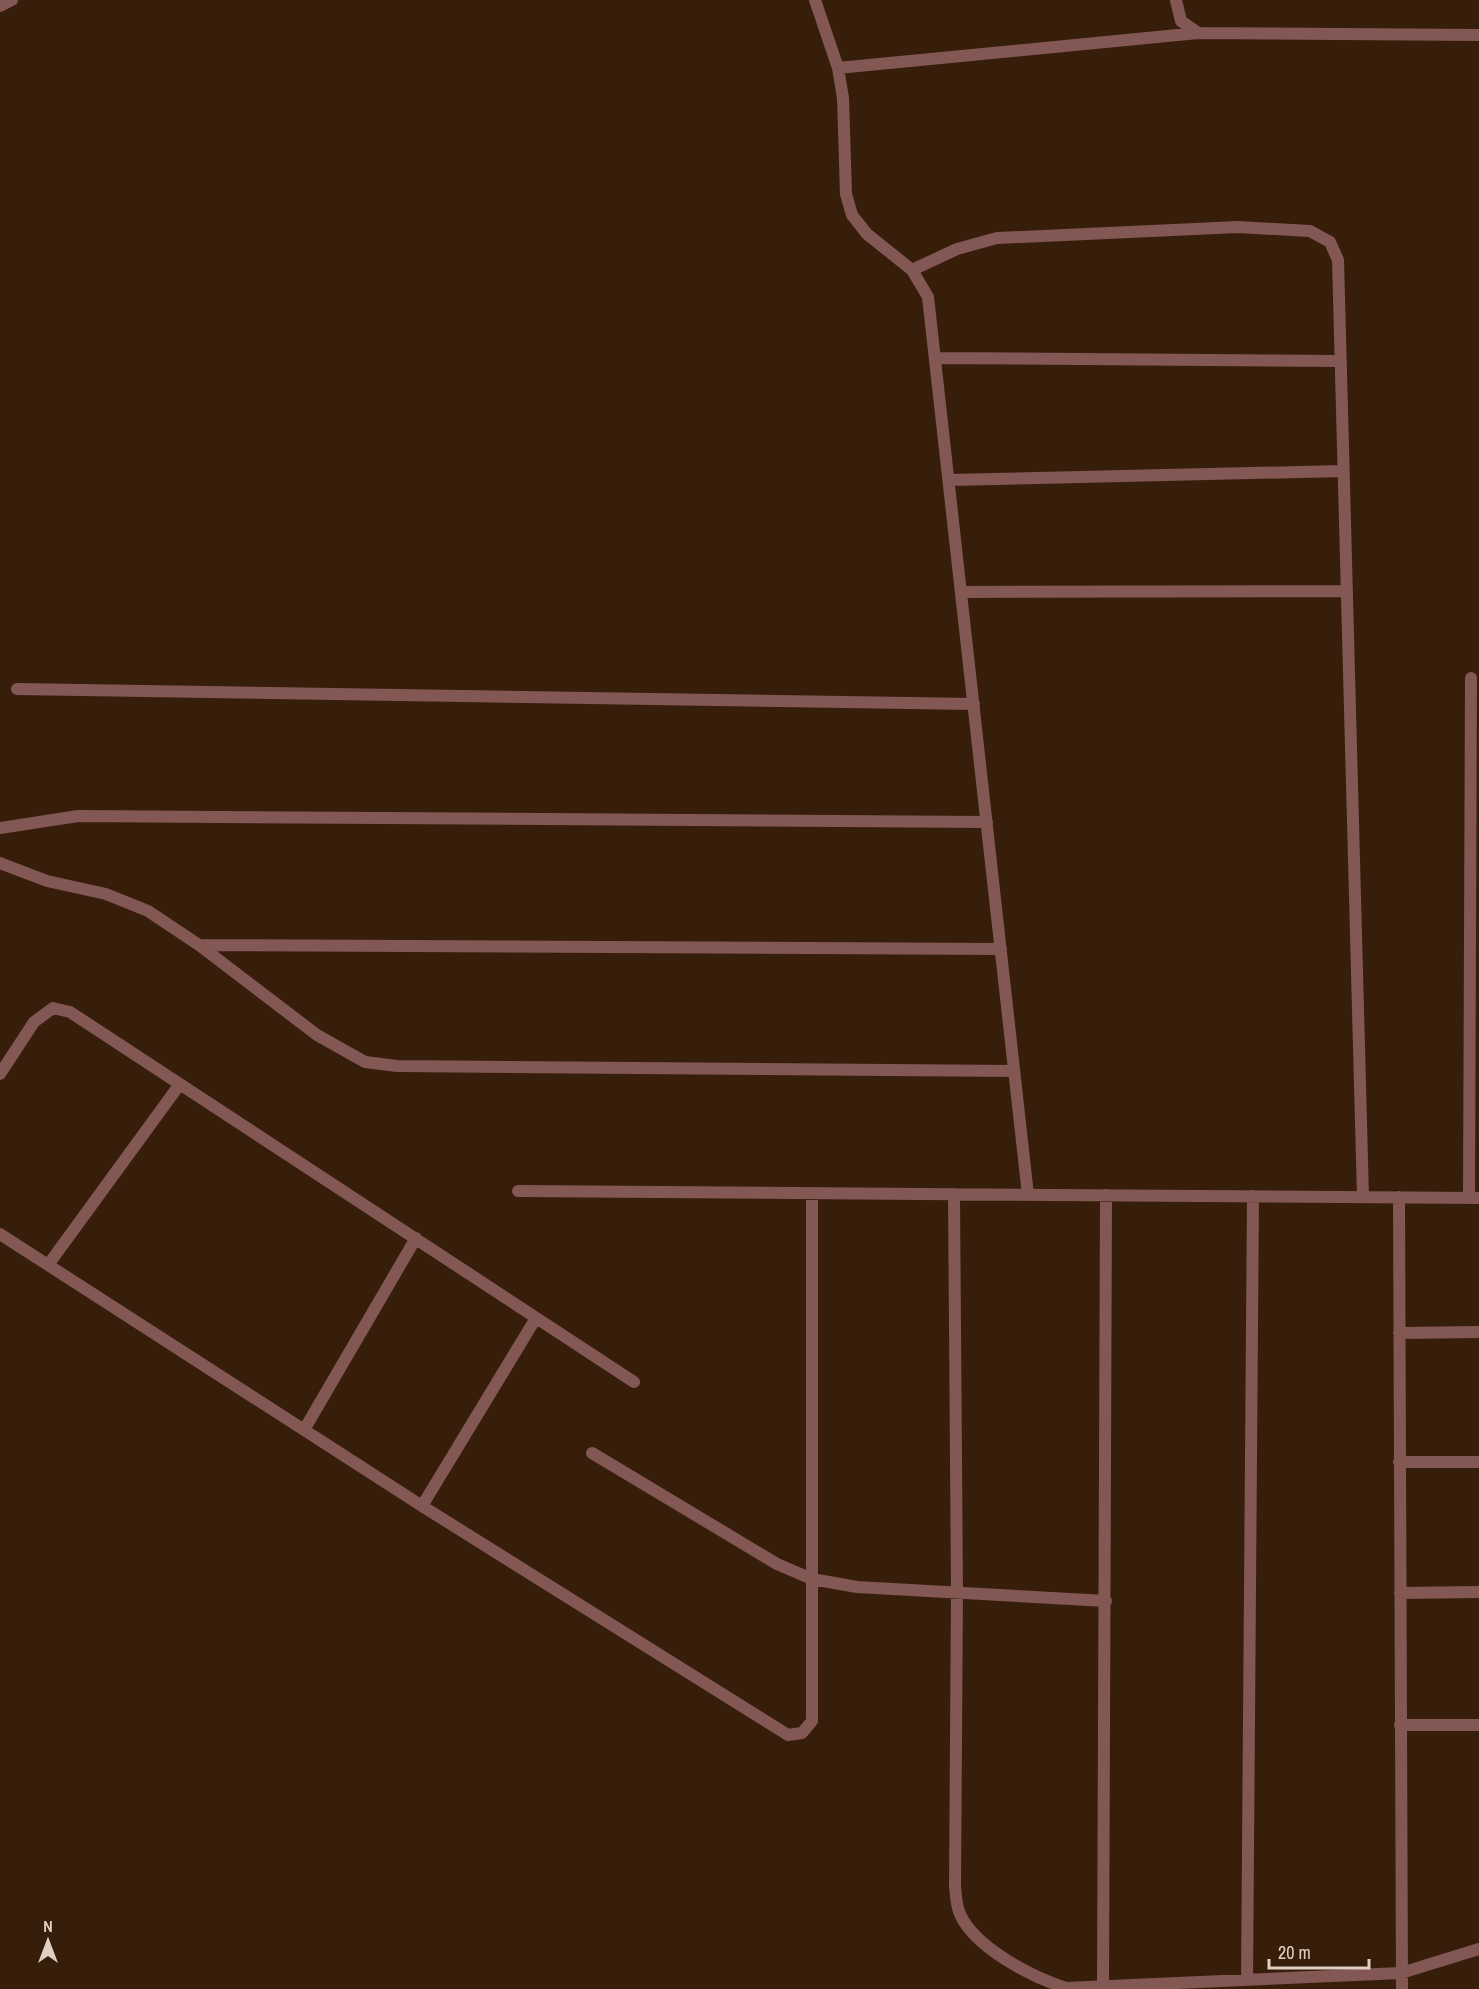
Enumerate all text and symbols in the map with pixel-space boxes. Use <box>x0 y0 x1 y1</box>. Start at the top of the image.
north arrow <box>18 1911 78 1971</box>
text: N <box>43 1915 53 1937</box>
scale bar <box>1269 1932 1370 1970</box>
text: 20 m <box>1278 1940 1311 1965</box>

